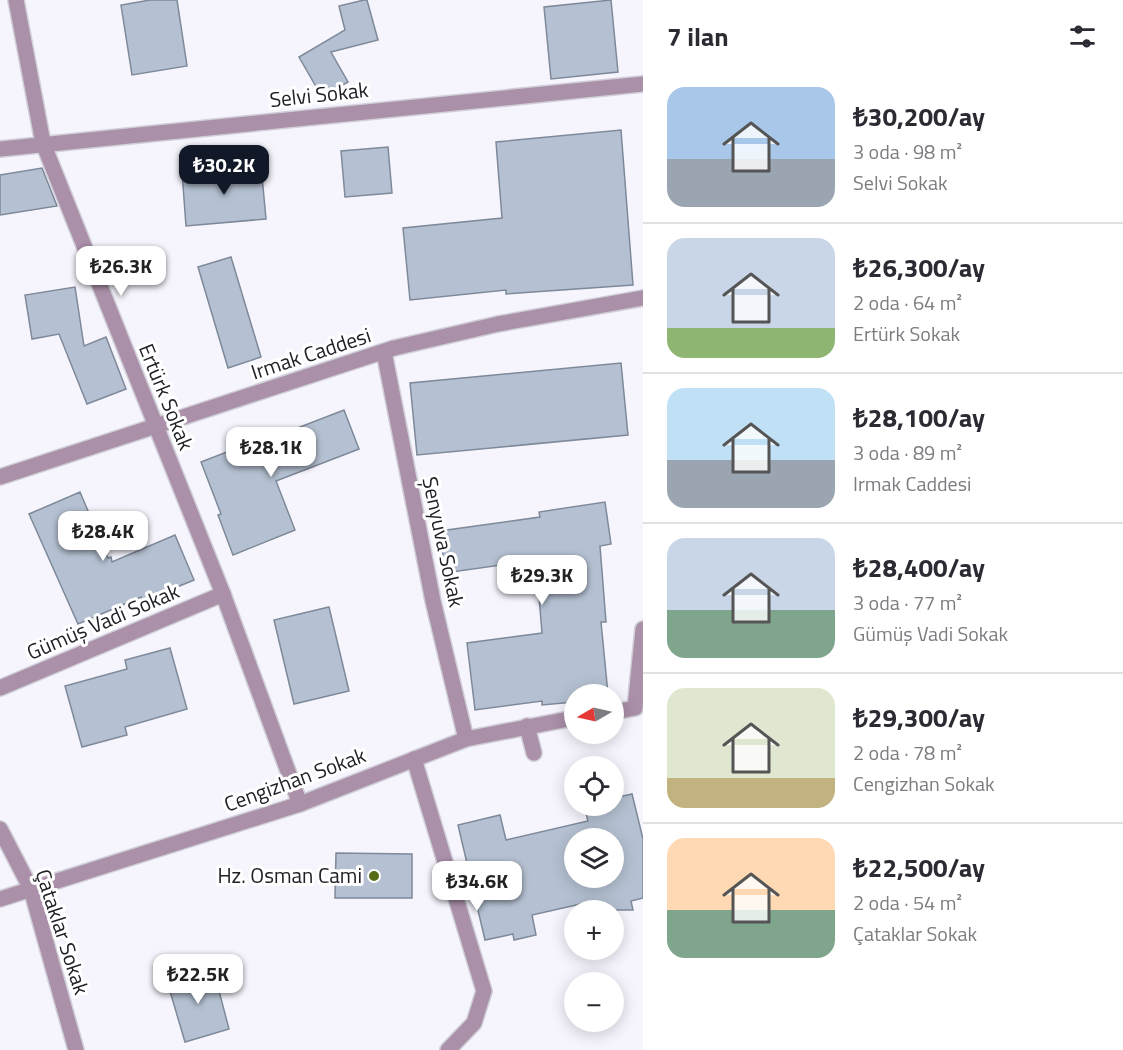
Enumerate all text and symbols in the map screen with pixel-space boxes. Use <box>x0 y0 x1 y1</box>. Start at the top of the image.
text: 7 ilan <box>667 17 729 56</box>
icon: filters <box>1066 20 1099 53</box>
street label: Selvi Sokak <box>268 73 370 115</box>
text: ₺30,200/ay <box>853 97 985 136</box>
icon: home <box>715 111 787 183</box>
text: 3 oda · 98 m² <box>853 136 962 167</box>
pin: ₺30.2K <box>175 145 273 196</box>
text: ₺30.2K <box>193 149 255 180</box>
text: Selvi Sokak <box>853 167 947 198</box>
pin: ₺26.3K <box>72 246 170 297</box>
text: ₺26,300/ay <box>853 248 985 287</box>
text: ₺26.3K <box>90 250 152 281</box>
icon: home <box>715 262 787 334</box>
text: 2 oda · 64 m² <box>853 287 962 318</box>
text: Ertürk Sokak <box>853 318 960 349</box>
street label: Irmak Caddesi <box>247 319 375 387</box>
street label: Ertürk Sokak <box>131 339 203 455</box>
text: ₺28,100/ay <box>853 398 985 437</box>
icon: home <box>715 412 787 484</box>
pin: ₺28.1K <box>222 427 320 478</box>
text: ₺28.1K <box>240 431 302 462</box>
text: 3 oda · 89 m² <box>853 437 962 468</box>
text: Irmak Caddesi <box>853 468 971 499</box>
street label: Şenyuva Sokak <box>415 474 473 610</box>
pin: ₺28.4K <box>54 511 152 562</box>
text: ₺28.4K <box>72 515 134 546</box>
text: ₺28,400/ay <box>853 548 985 587</box>
pin: ₺29.3K <box>493 555 591 606</box>
text: ₺29.3K <box>511 559 573 590</box>
icon: home <box>715 562 787 634</box>
street label: Gümüş Vadi Sokak <box>21 575 184 668</box>
text: 3 oda · 77 m² <box>853 587 962 618</box>
text: Gümüş Vadi Sokak <box>853 618 1008 649</box>
north arrow <box>564 684 624 744</box>
map controls <box>564 684 624 1032</box>
text: ₺29,300/ay <box>853 698 985 737</box>
icon: home <box>715 712 787 784</box>
text: 2 oda · 78 m² <box>853 737 962 768</box>
street label: Cengizhan Sokak <box>219 739 370 820</box>
button: locate <box>564 756 624 816</box>
text: Cengizhan Sokak <box>853 768 995 799</box>
button: layers <box>564 828 624 888</box>
text: ₺22,500/ay <box>853 848 985 887</box>
place label: Hz. Osman Cami <box>217 859 362 891</box>
pin: ₺34.6K <box>428 861 526 912</box>
icon: home <box>715 862 787 934</box>
street label: Çataklar Sokak <box>28 865 98 999</box>
text: ₺34.6K <box>446 865 508 896</box>
marker: Hz. Osman Cami <box>367 869 381 883</box>
text: 2 oda · 54 m² <box>853 887 962 918</box>
button: + <box>564 900 624 960</box>
text: Çataklar Sokak <box>853 918 977 949</box>
pin: ₺22.5K <box>149 954 247 1005</box>
text: ₺22.5K <box>167 958 229 989</box>
button: − <box>564 972 624 1032</box>

